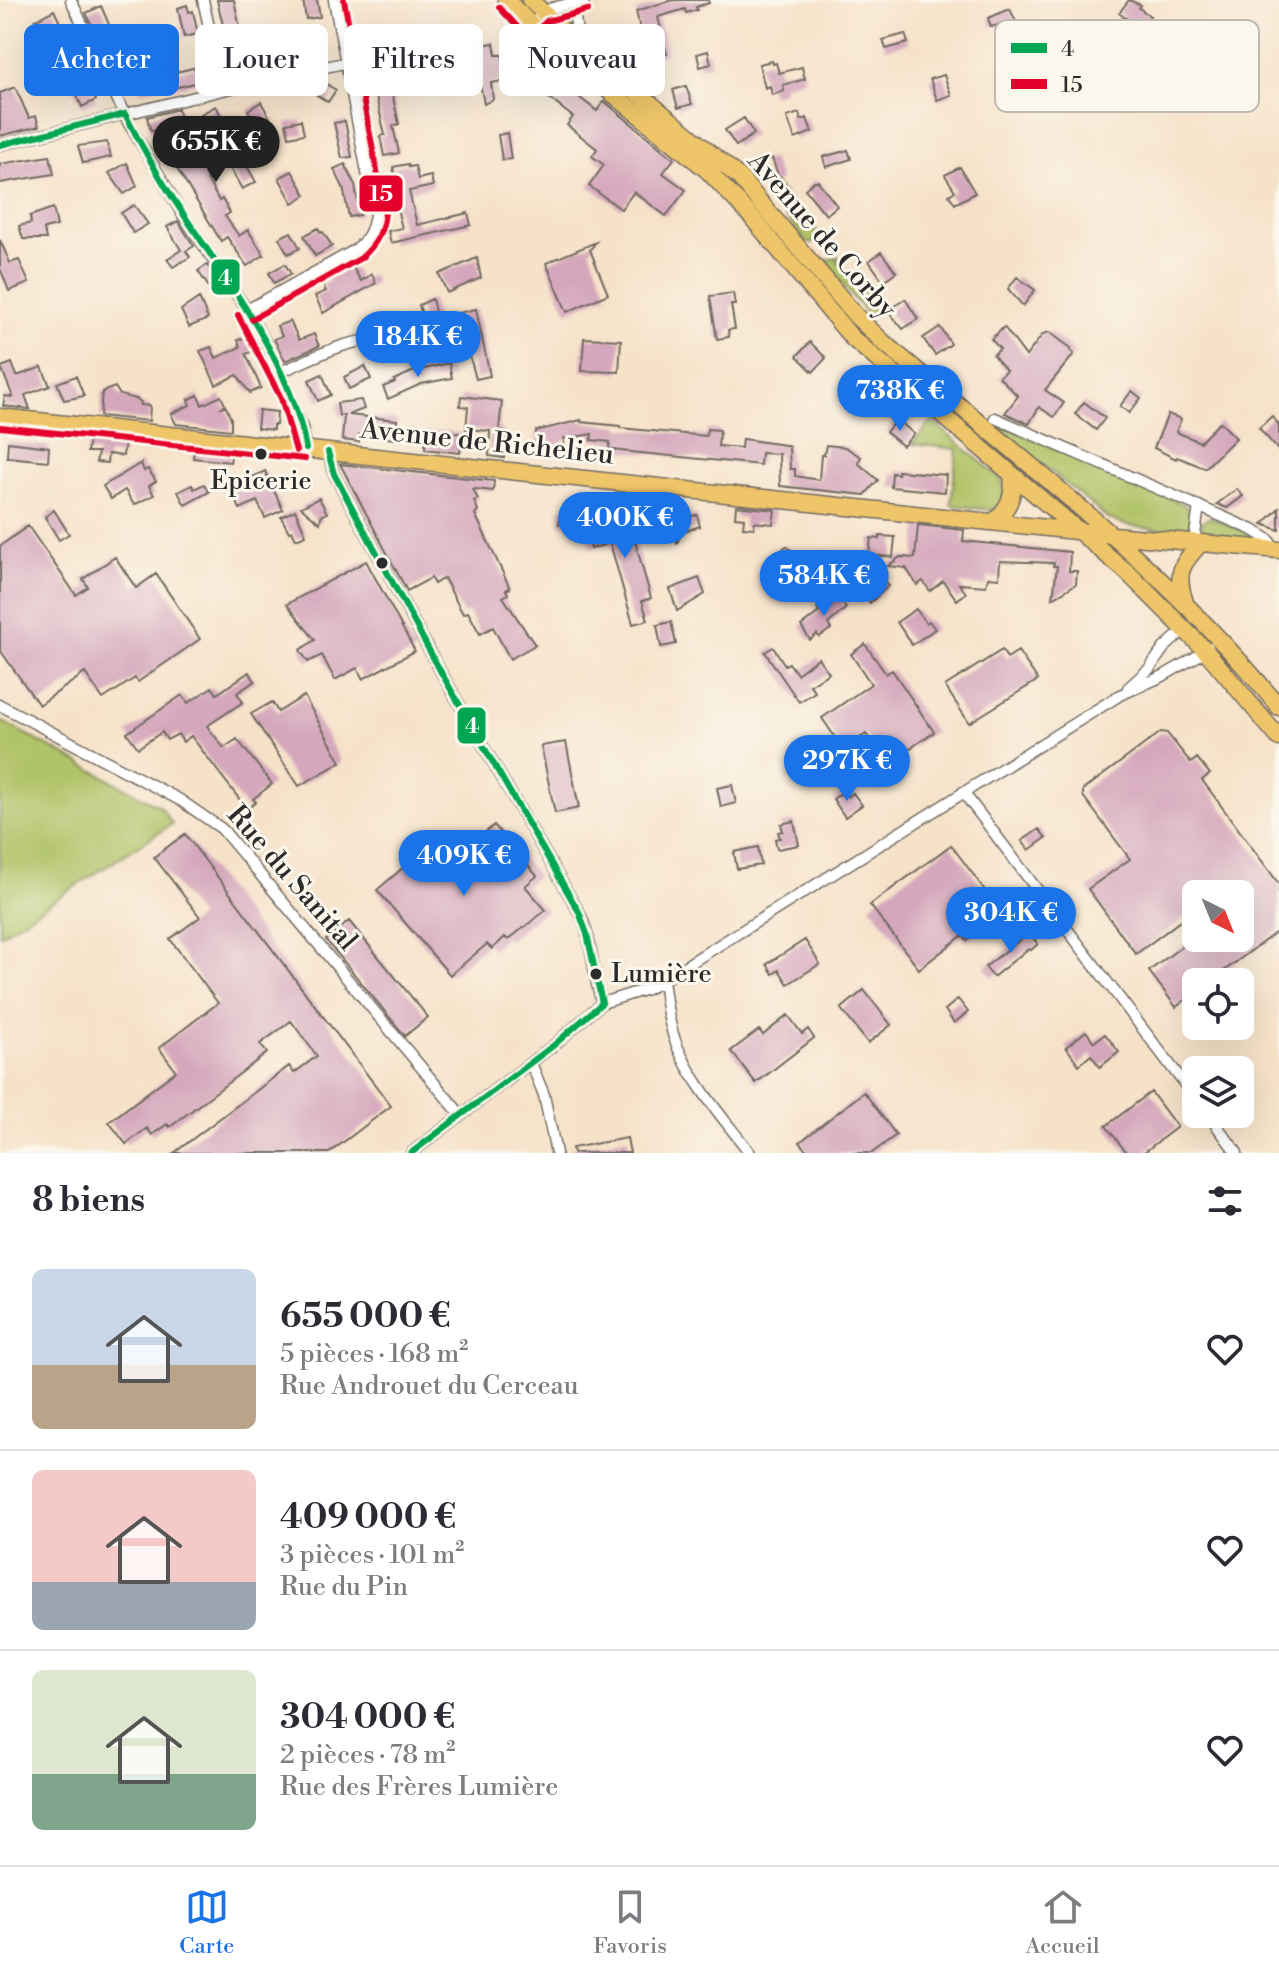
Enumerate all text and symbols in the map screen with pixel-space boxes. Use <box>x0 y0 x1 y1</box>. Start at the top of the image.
legend <box>995 20 1259 112</box>
chip: Acheter <box>24 24 179 96</box>
chip: Louer <box>195 24 328 96</box>
chip: Filtres <box>344 24 483 96</box>
chip: Nouveau <box>499 24 665 96</box>
text: 4 <box>1061 36 1074 63</box>
text: 15 <box>1061 72 1083 99</box>
pin: 655K € <box>151 116 281 184</box>
text: 655K € <box>171 126 261 158</box>
street label: Avenue de Corby <box>739 144 904 326</box>
line badge: 15 <box>358 174 404 213</box>
text: 15 <box>369 181 393 208</box>
line badge: 4 <box>210 258 241 296</box>
text: 4 <box>218 265 232 292</box>
pin: 184K € <box>353 311 483 379</box>
text: 184K € <box>374 321 462 353</box>
pin: 738K € <box>835 365 965 433</box>
text: 738K € <box>855 375 945 407</box>
street label: Avenue de Richelieu <box>357 411 616 473</box>
marker: Epicerie <box>253 446 269 462</box>
place label: Epicerie <box>210 465 312 497</box>
pin: 400K € <box>560 492 690 560</box>
text: 400K € <box>576 502 674 534</box>
pin: 584K € <box>759 550 889 618</box>
unlabelled marker <box>374 555 390 571</box>
text: 584K € <box>778 560 870 592</box>
line badge: 4 <box>456 706 487 745</box>
text: 4 <box>465 713 479 740</box>
pin: 297K € <box>782 735 912 803</box>
text: 297K € <box>802 745 892 777</box>
street label: Rue du Sanital <box>219 798 365 958</box>
pin: 409K € <box>399 830 529 898</box>
text: 409K € <box>417 840 511 872</box>
north arrow <box>1182 880 1254 952</box>
map controls <box>1182 880 1254 1128</box>
pin: 304K € <box>946 887 1076 955</box>
text: 304K € <box>964 897 1058 929</box>
place label: Lumière <box>611 958 712 990</box>
marker: Lumière <box>588 966 604 982</box>
button: locate <box>1182 968 1254 1040</box>
button: layers <box>1182 1056 1254 1128</box>
icon: filters <box>1203 1179 1247 1223</box>
text: 8 biens <box>32 1180 145 1222</box>
text: 655 000 € <box>280 1296 451 1338</box>
icon: home <box>96 1301 192 1397</box>
icon: heart <box>1203 1327 1247 1371</box>
text: 5 pièces · 168 m² <box>280 1338 468 1370</box>
text: Rue Androuet du Cerceau <box>280 1370 579 1402</box>
text: 409 000 € <box>280 1497 456 1539</box>
icon: home <box>96 1502 192 1598</box>
icon: heart <box>1203 1528 1247 1572</box>
text: 3 pièces · 101 m² <box>280 1539 464 1571</box>
text: Rue du Pin <box>280 1571 408 1603</box>
text: 304 000 € <box>280 1697 455 1739</box>
icon: home <box>96 1702 192 1798</box>
icon: heart <box>1203 1728 1247 1772</box>
text: 2 pièces · 78 m² <box>280 1739 455 1771</box>
text: Rue des Frères Lumière <box>280 1771 558 1803</box>
tab: Carte <box>179 1885 234 1960</box>
tab: Favoris <box>593 1885 667 1960</box>
tab: Accueil <box>1026 1885 1100 1960</box>

